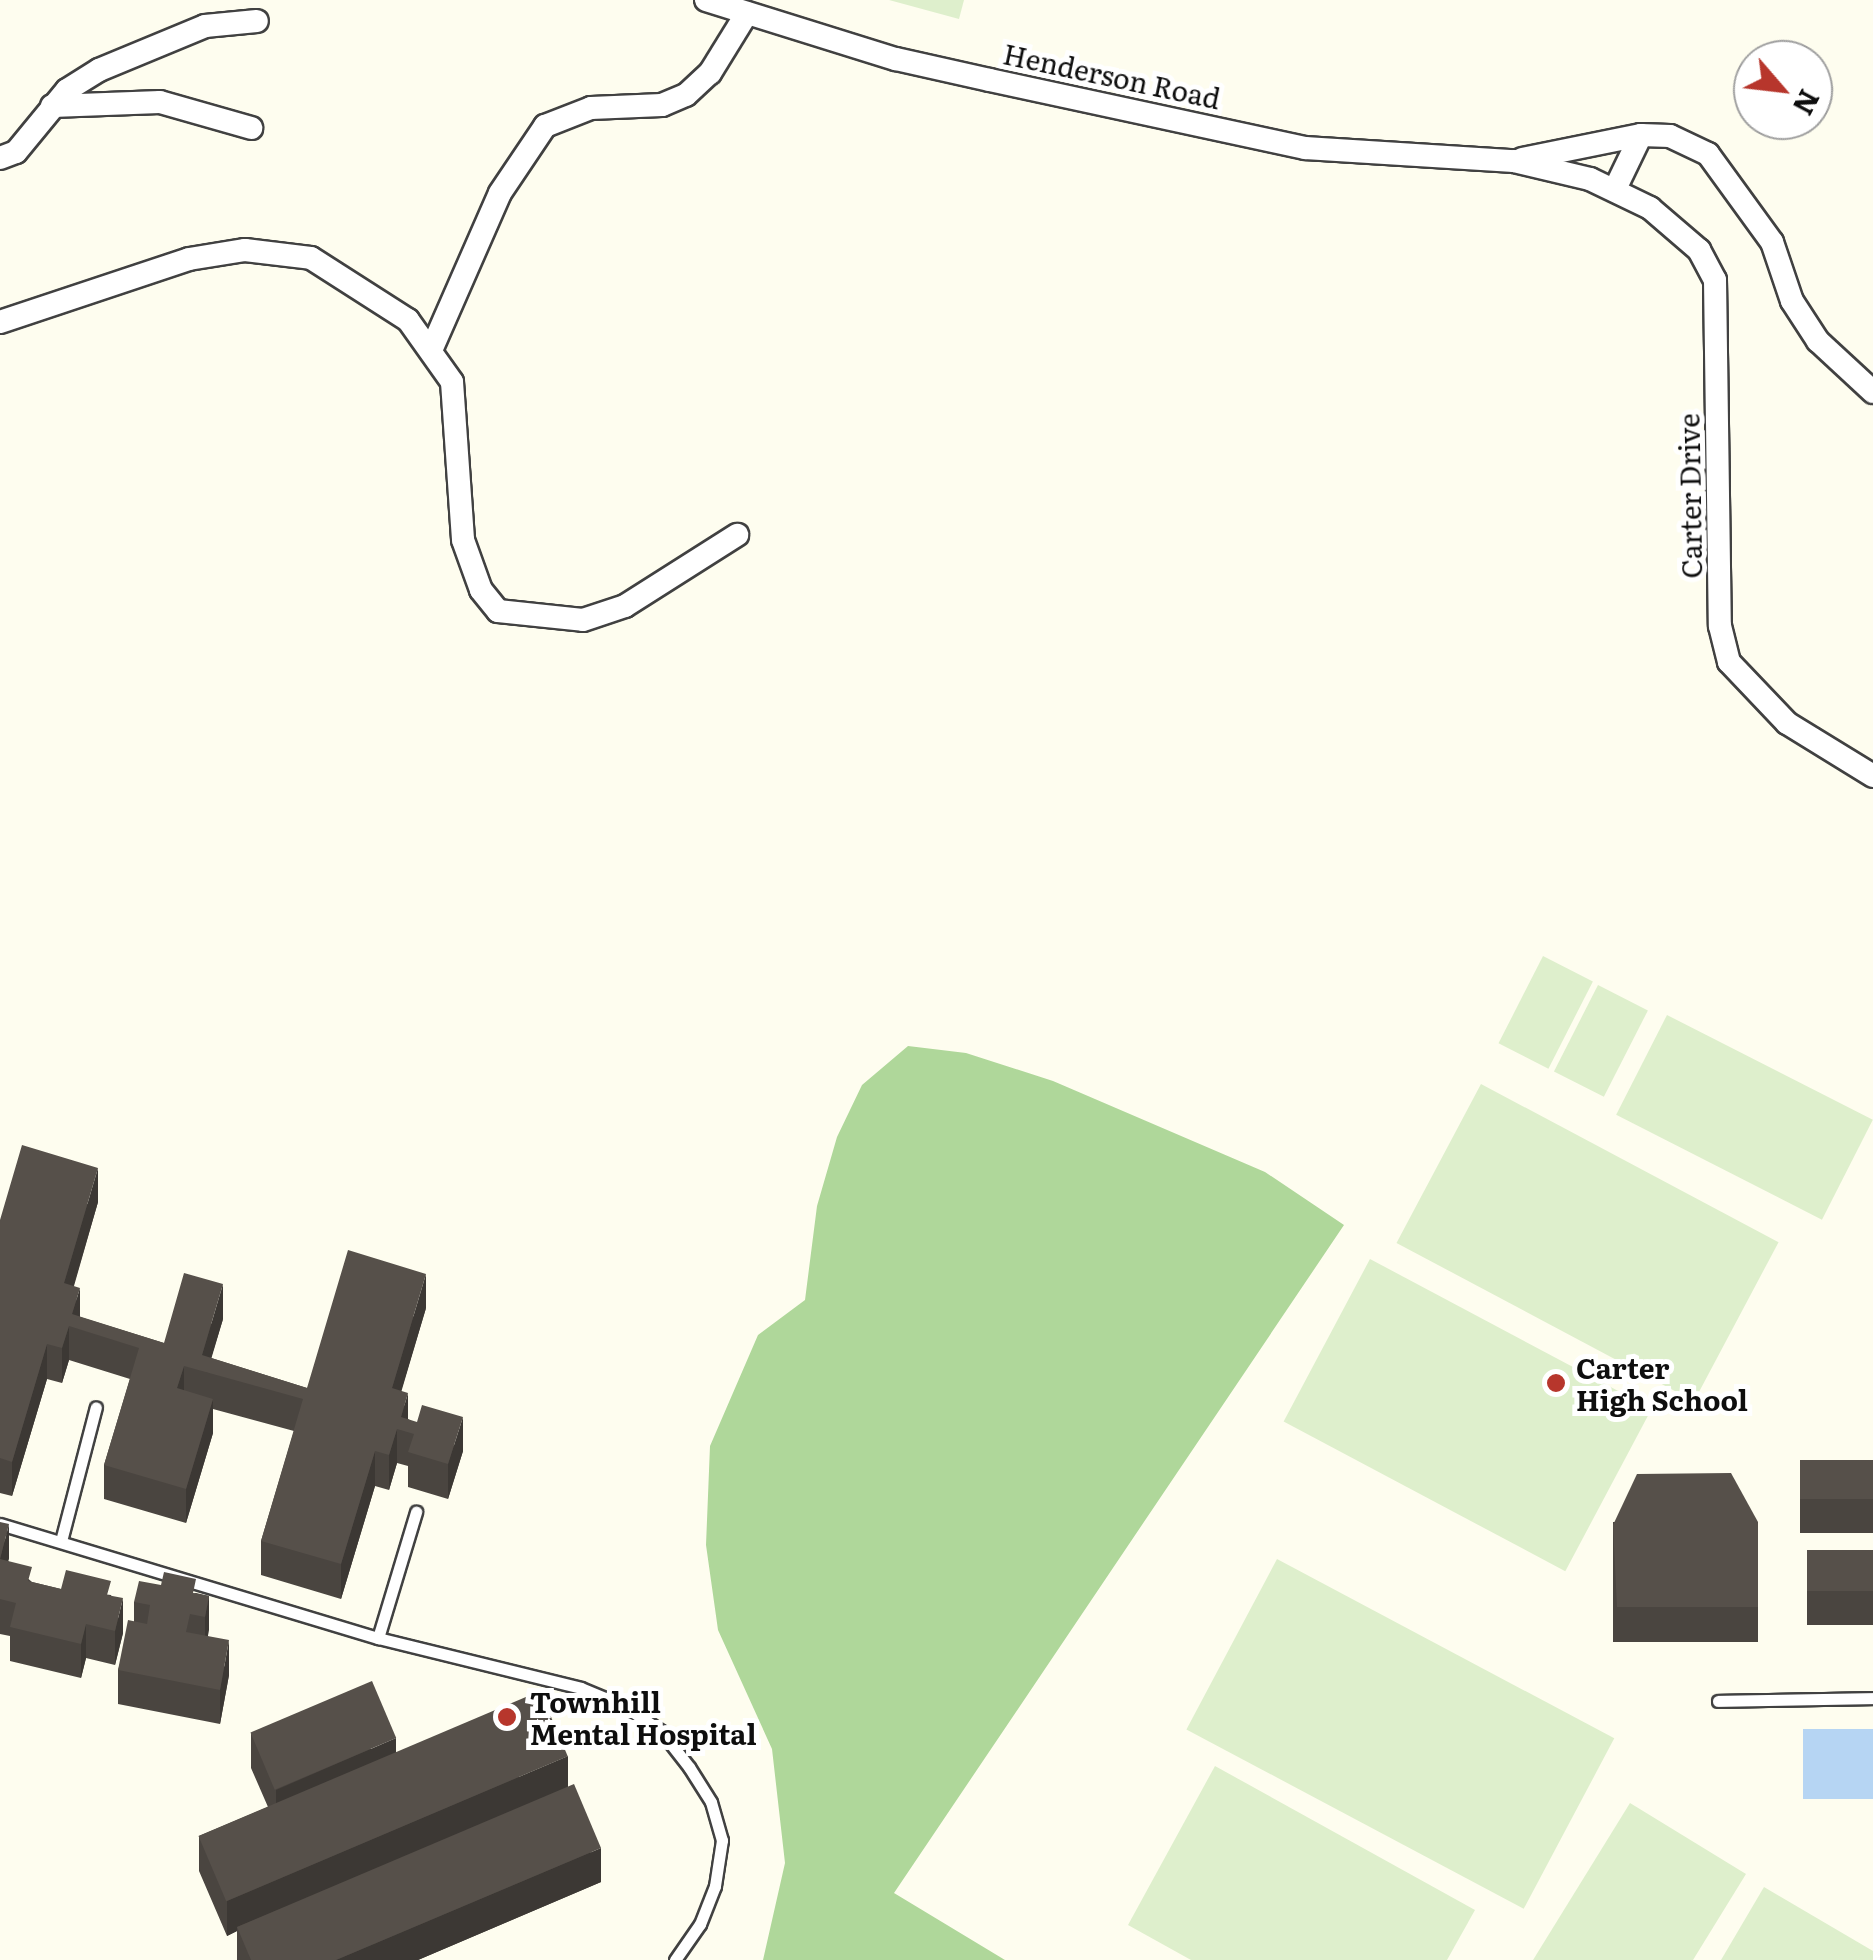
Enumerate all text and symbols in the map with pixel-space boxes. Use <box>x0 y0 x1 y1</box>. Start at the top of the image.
street label: Henderson Road <box>1000 36 1224 114</box>
north arrow <box>1733 40 1833 140</box>
text: N <box>1784 83 1832 123</box>
street label: Carter Drive <box>1671 413 1707 579</box>
place label: Carter High School <box>1576 1350 1748 1416</box>
marker: Carter High School <box>1545 1372 1567 1394</box>
place label: Townhill Mental Hospital <box>530 1684 757 1750</box>
marker: Townhill Mental Hospital <box>494 1704 520 1730</box>

